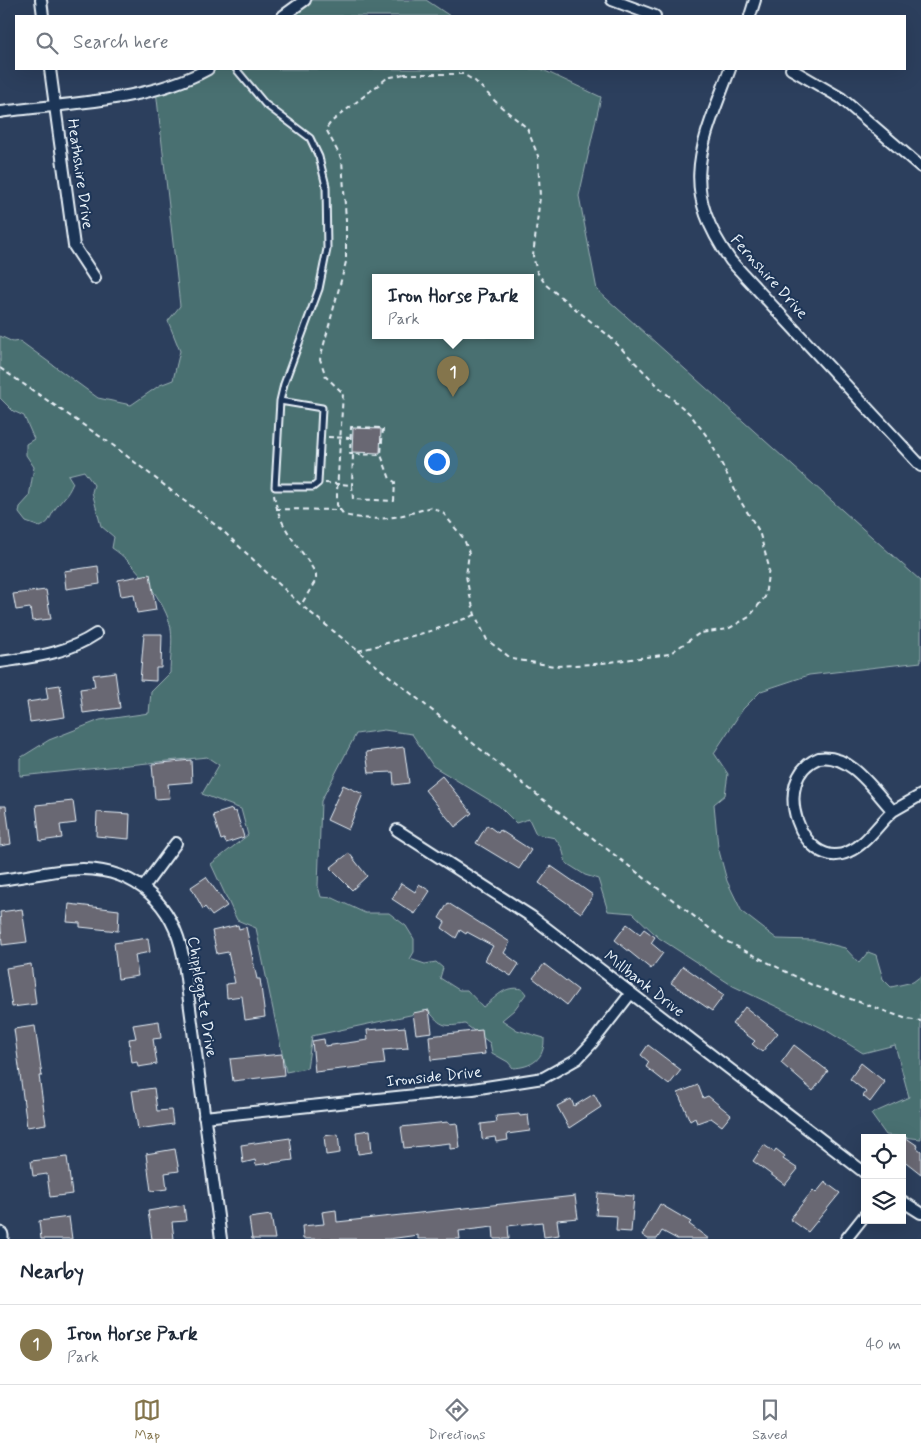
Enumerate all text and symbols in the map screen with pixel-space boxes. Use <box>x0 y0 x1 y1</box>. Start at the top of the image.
search box <box>15 15 906 70</box>
icon: search <box>33 29 61 57</box>
text: Search here <box>73 30 169 55</box>
street label: Heathshire Drive <box>62 118 98 231</box>
street label: Fernshire Drive <box>725 230 813 324</box>
popup <box>372 274 534 339</box>
text: Iron Horse Park <box>388 284 518 309</box>
text: Park <box>388 309 420 330</box>
pin: 1 <box>437 356 469 397</box>
your location <box>424 449 450 475</box>
street label: Chipplegate Drive <box>181 935 222 1060</box>
street label: Millbank Drive <box>599 946 689 1022</box>
street label: Ironside Drive <box>385 1062 483 1092</box>
map controls <box>861 1134 906 1224</box>
button: locate <box>861 1134 906 1179</box>
button: layers <box>861 1179 906 1224</box>
text: Nearby <box>20 1258 84 1286</box>
text: Iron Horse Park <box>67 1322 198 1347</box>
text: 1 <box>32 1334 40 1355</box>
text: 40 m <box>865 1334 901 1355</box>
text: Park <box>67 1347 99 1368</box>
tab: Map <box>133 1396 161 1444</box>
tab: Directions <box>428 1396 486 1444</box>
tab: Saved <box>752 1396 788 1444</box>

